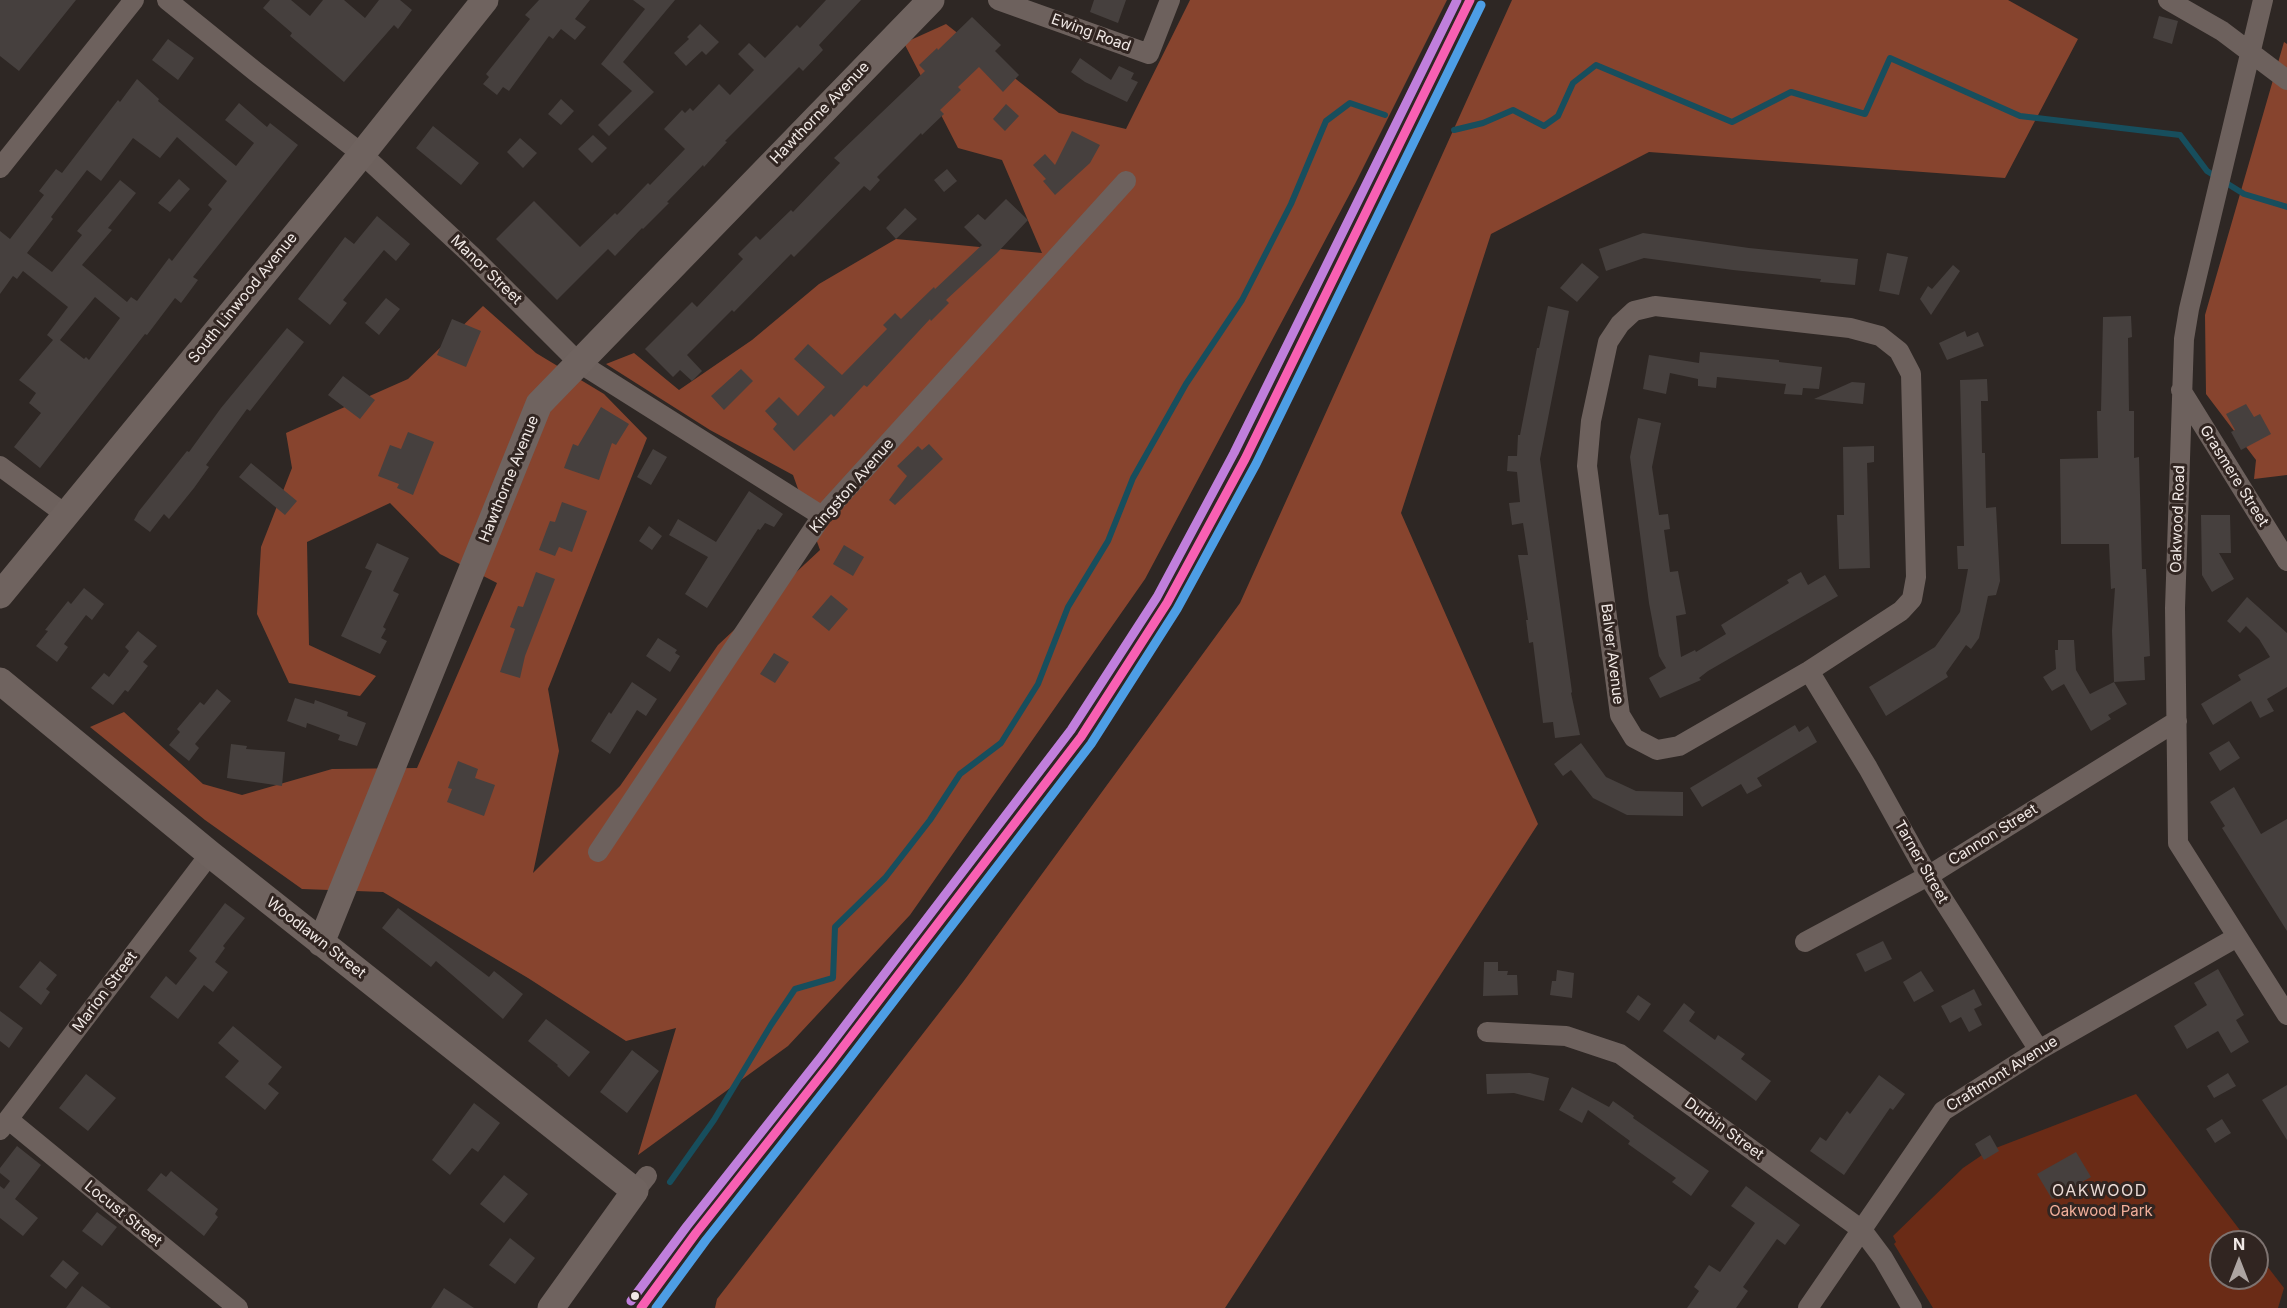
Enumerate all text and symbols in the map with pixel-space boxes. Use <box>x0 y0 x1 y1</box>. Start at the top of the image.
street label: Ewing Road <box>1049 10 1133 56</box>
street label: Hawthorne Avenue <box>767 58 873 168</box>
street label: South Linwood Avenue <box>185 229 301 367</box>
street label: Manor Street <box>447 232 525 308</box>
street label: Hawthorne Avenue <box>475 413 543 545</box>
street label: Grasmere Street <box>2196 422 2272 530</box>
street label: Kingston Avenue <box>806 435 898 537</box>
street label: Oakwood Road <box>2167 465 2189 573</box>
street label: Balver Avenue <box>1597 603 1627 705</box>
street label: Cannon Street <box>1945 800 2041 870</box>
street label: Tarner Street <box>1890 817 1952 907</box>
street label: Woodlawn Street <box>263 894 369 982</box>
street label: Marion Street <box>69 948 141 1036</box>
street label: Craftmont Avenue <box>1943 1033 2061 1115</box>
street label: Durbin Street <box>1681 1094 1767 1164</box>
street label: Locust Street <box>81 1177 165 1251</box>
district label: OAKWOOD <box>2052 1181 2148 1201</box>
park label: Oakwood Park <box>2049 1202 2153 1220</box>
north arrow <box>2209 1230 2269 1290</box>
text: N <box>2233 1234 2245 1254</box>
unlabelled marker <box>629 1290 641 1302</box>

